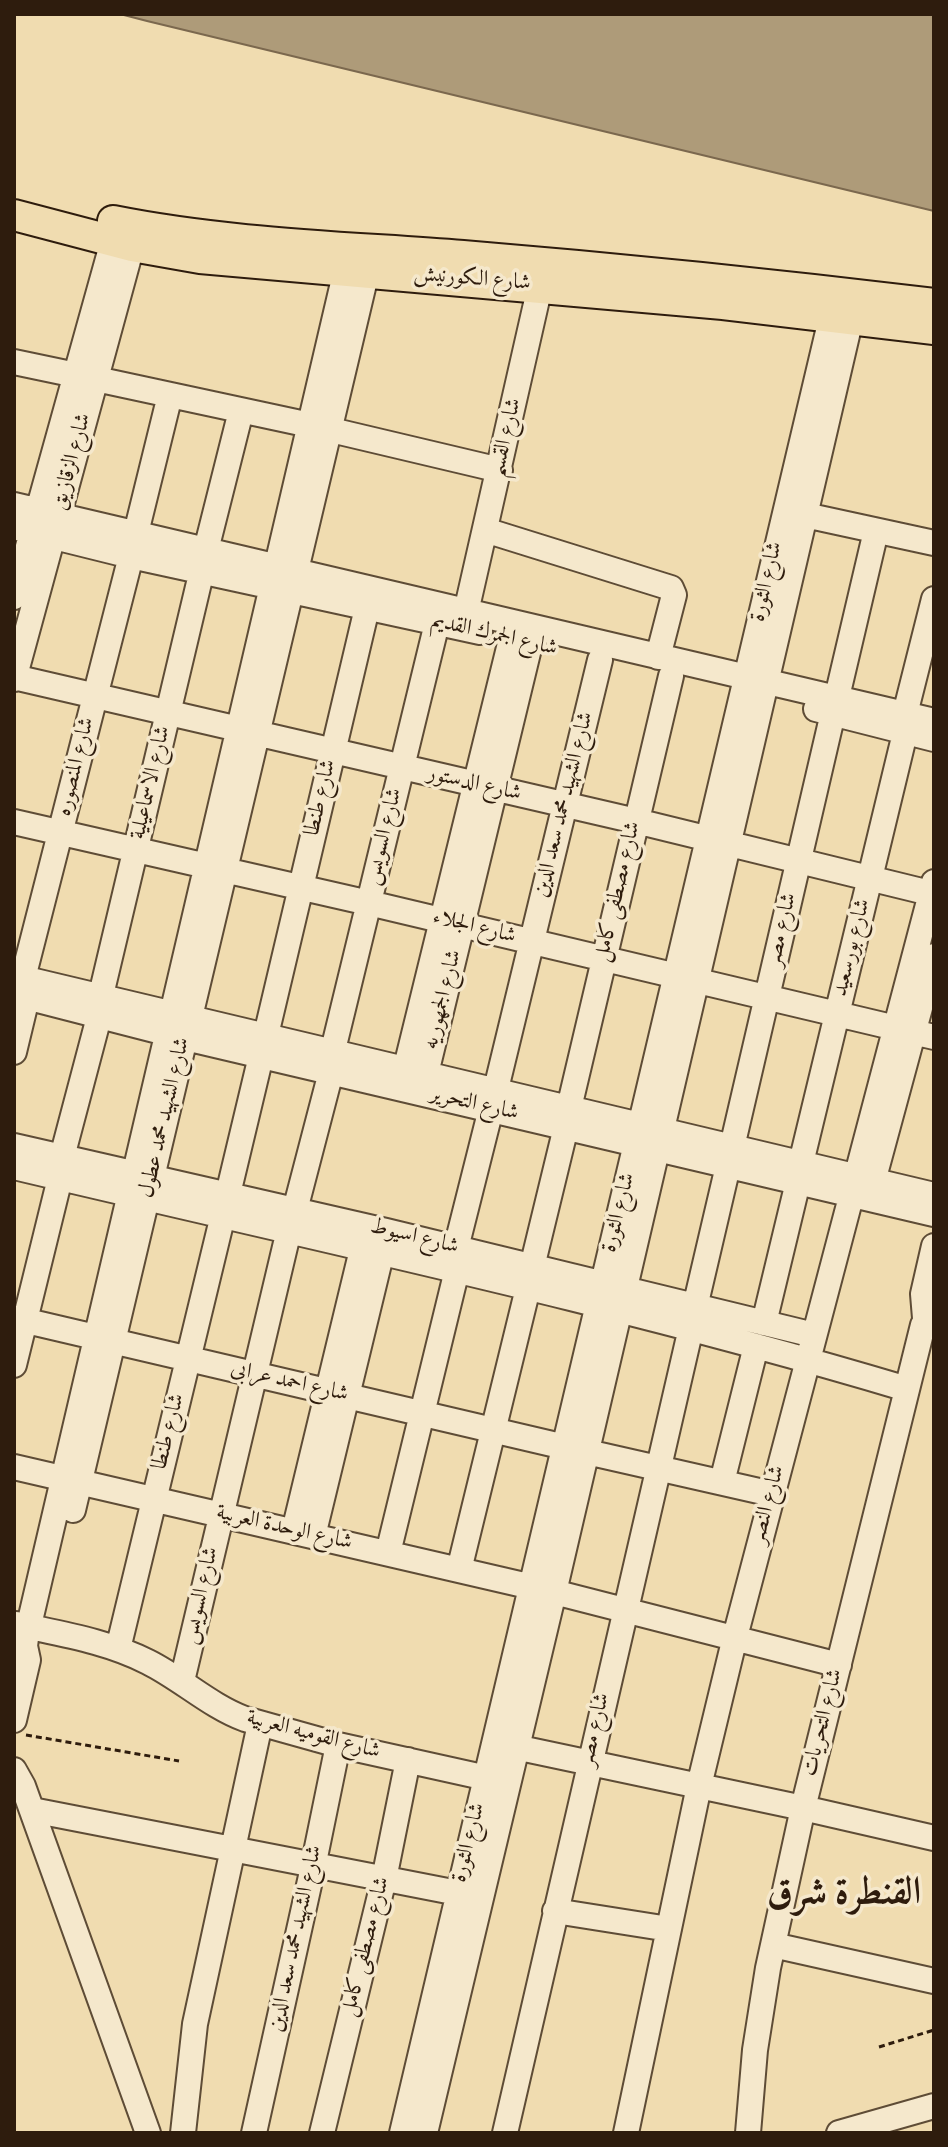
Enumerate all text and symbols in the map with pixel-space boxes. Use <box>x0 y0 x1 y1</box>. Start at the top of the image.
street label: شارع الكورنيش <box>412 262 532 298</box>
street label: شارع القسم <box>485 396 529 480</box>
street label: شارع الزقازيق <box>47 411 99 513</box>
street label: شارع الثورة <box>746 540 790 624</box>
street label: شارع الجمرك القديم <box>428 609 560 663</box>
street label: شارع الشهيد محمد سعد الدين <box>529 710 601 900</box>
street label: شارع المنصوره <box>52 715 102 819</box>
street label: شارع الاسماعيلية <box>126 724 178 842</box>
street label: شارع طنطا <box>300 757 344 839</box>
street label: شارع الدستور <box>425 761 523 809</box>
street label: شارع السويس <box>360 786 410 888</box>
street label: شارع مصطفى كامل <box>590 819 648 965</box>
street label: شارع مصر <box>762 891 804 969</box>
street label: شارع بورسعيد <box>828 897 878 999</box>
street label: شارع الجلاء <box>430 905 518 951</box>
street label: شارع الجمهوريه <box>419 947 469 1053</box>
street label: شارع الشهيد محمد عطول <box>135 1035 197 1201</box>
street label: شارع التحرير <box>427 1082 521 1128</box>
street label: شارع الثورة <box>597 1170 643 1256</box>
street label: شارع اسيوط <box>367 1214 461 1262</box>
street label: شارع احمد عرابى <box>228 1357 350 1409</box>
street label: شارع طنطا <box>148 1391 192 1473</box>
street label: شارع النصر <box>746 1463 792 1547</box>
street label: شارع الوحدة العربية <box>214 1501 354 1557</box>
street label: شارع السويس <box>178 1545 226 1647</box>
street label: شارع التحريات <box>798 1667 850 1779</box>
street label: شارع مصر <box>575 1691 617 1769</box>
street label: شارع القوميه العربية <box>243 1705 383 1767</box>
street label: شارع الثورة <box>447 1800 493 1886</box>
street label: شارع الشهيد محمد سعد الدين <box>264 1843 330 2035</box>
district label: القنطرة شرق <box>767 1873 921 1919</box>
street label: شارع مصطفى كامل <box>337 1874 397 2020</box>

